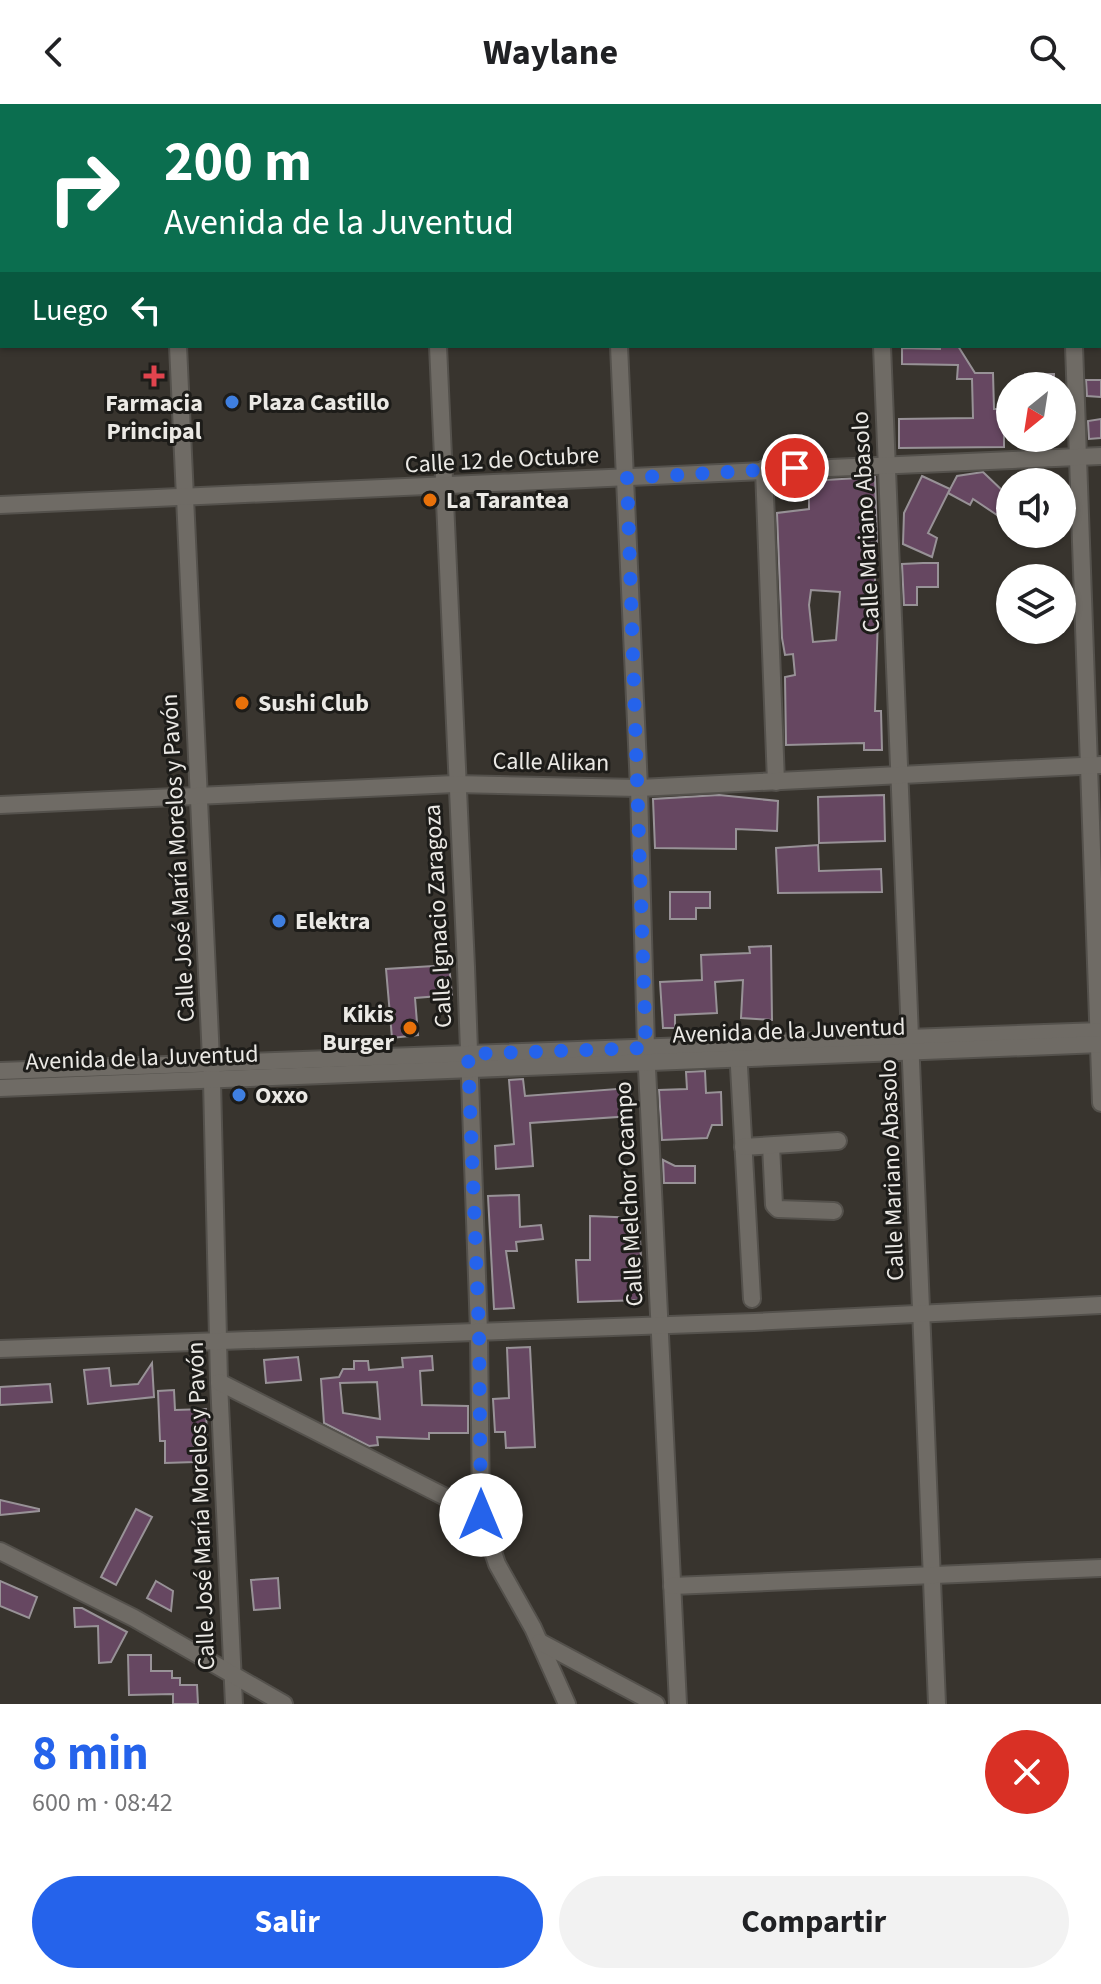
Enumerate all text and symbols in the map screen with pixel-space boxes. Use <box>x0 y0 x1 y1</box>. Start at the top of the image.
text: Waylane <box>483 27 618 78</box>
icon: back <box>32 30 76 74</box>
icon: search <box>1025 30 1069 74</box>
text: 200 m <box>164 123 312 202</box>
icon: right <box>32 136 136 240</box>
text: Avenida de la Juventud <box>164 197 514 248</box>
icon: left <box>124 288 168 332</box>
text: Luego <box>32 289 108 332</box>
marker: Farmacia Principal <box>145 367 163 385</box>
north arrow <box>996 372 1076 452</box>
map controls <box>996 372 1076 644</box>
place label: Plaza Castillo <box>248 385 390 420</box>
place label: Farmacia Principal <box>105 386 203 449</box>
marker: Plaza Castillo <box>223 393 241 411</box>
street label: Calle Mariano Abasolo <box>843 410 889 634</box>
pin <box>761 434 829 502</box>
street label: Calle 12 de Octubre <box>404 437 600 483</box>
icon: arrive <box>773 446 817 490</box>
button: sound <box>996 468 1076 548</box>
place label: La Tarantea <box>446 483 569 518</box>
marker: La Tarantea <box>421 491 439 509</box>
button: layers <box>996 564 1076 644</box>
place label: Sushi Club <box>258 686 369 721</box>
street label: Calle José María Morelos y Pavón <box>152 693 204 1023</box>
marker: Sushi Club <box>233 694 251 712</box>
street label: Calle Alikan <box>492 743 610 781</box>
street label: Calle Ignacio Zaragoza <box>415 803 461 1029</box>
place label: Elektra <box>295 904 370 939</box>
marker: Elektra <box>270 912 288 930</box>
place label: Kikis Burger <box>322 997 394 1060</box>
street label: Avenida de la Juventud <box>672 1009 906 1053</box>
marker: Kikis Burger <box>401 1019 419 1037</box>
street label: Avenida de la Juventud <box>25 1036 259 1080</box>
street label: Calle Mariano Abasolo <box>871 1059 913 1281</box>
place label: Oxxo <box>255 1078 308 1113</box>
street label: Calle Melchor Ocampo <box>606 1081 652 1307</box>
marker: Oxxo <box>230 1086 248 1104</box>
street label: Calle José María Morelos y Pavón <box>178 1341 224 1671</box>
position arrow <box>439 1473 523 1557</box>
text: 8 min <box>32 1720 149 1788</box>
button: close <box>985 1730 1069 1814</box>
text: 600 m · 08:42 <box>32 1784 173 1821</box>
button: Salir <box>32 1876 543 1968</box>
button: Compartir <box>559 1876 1069 1968</box>

